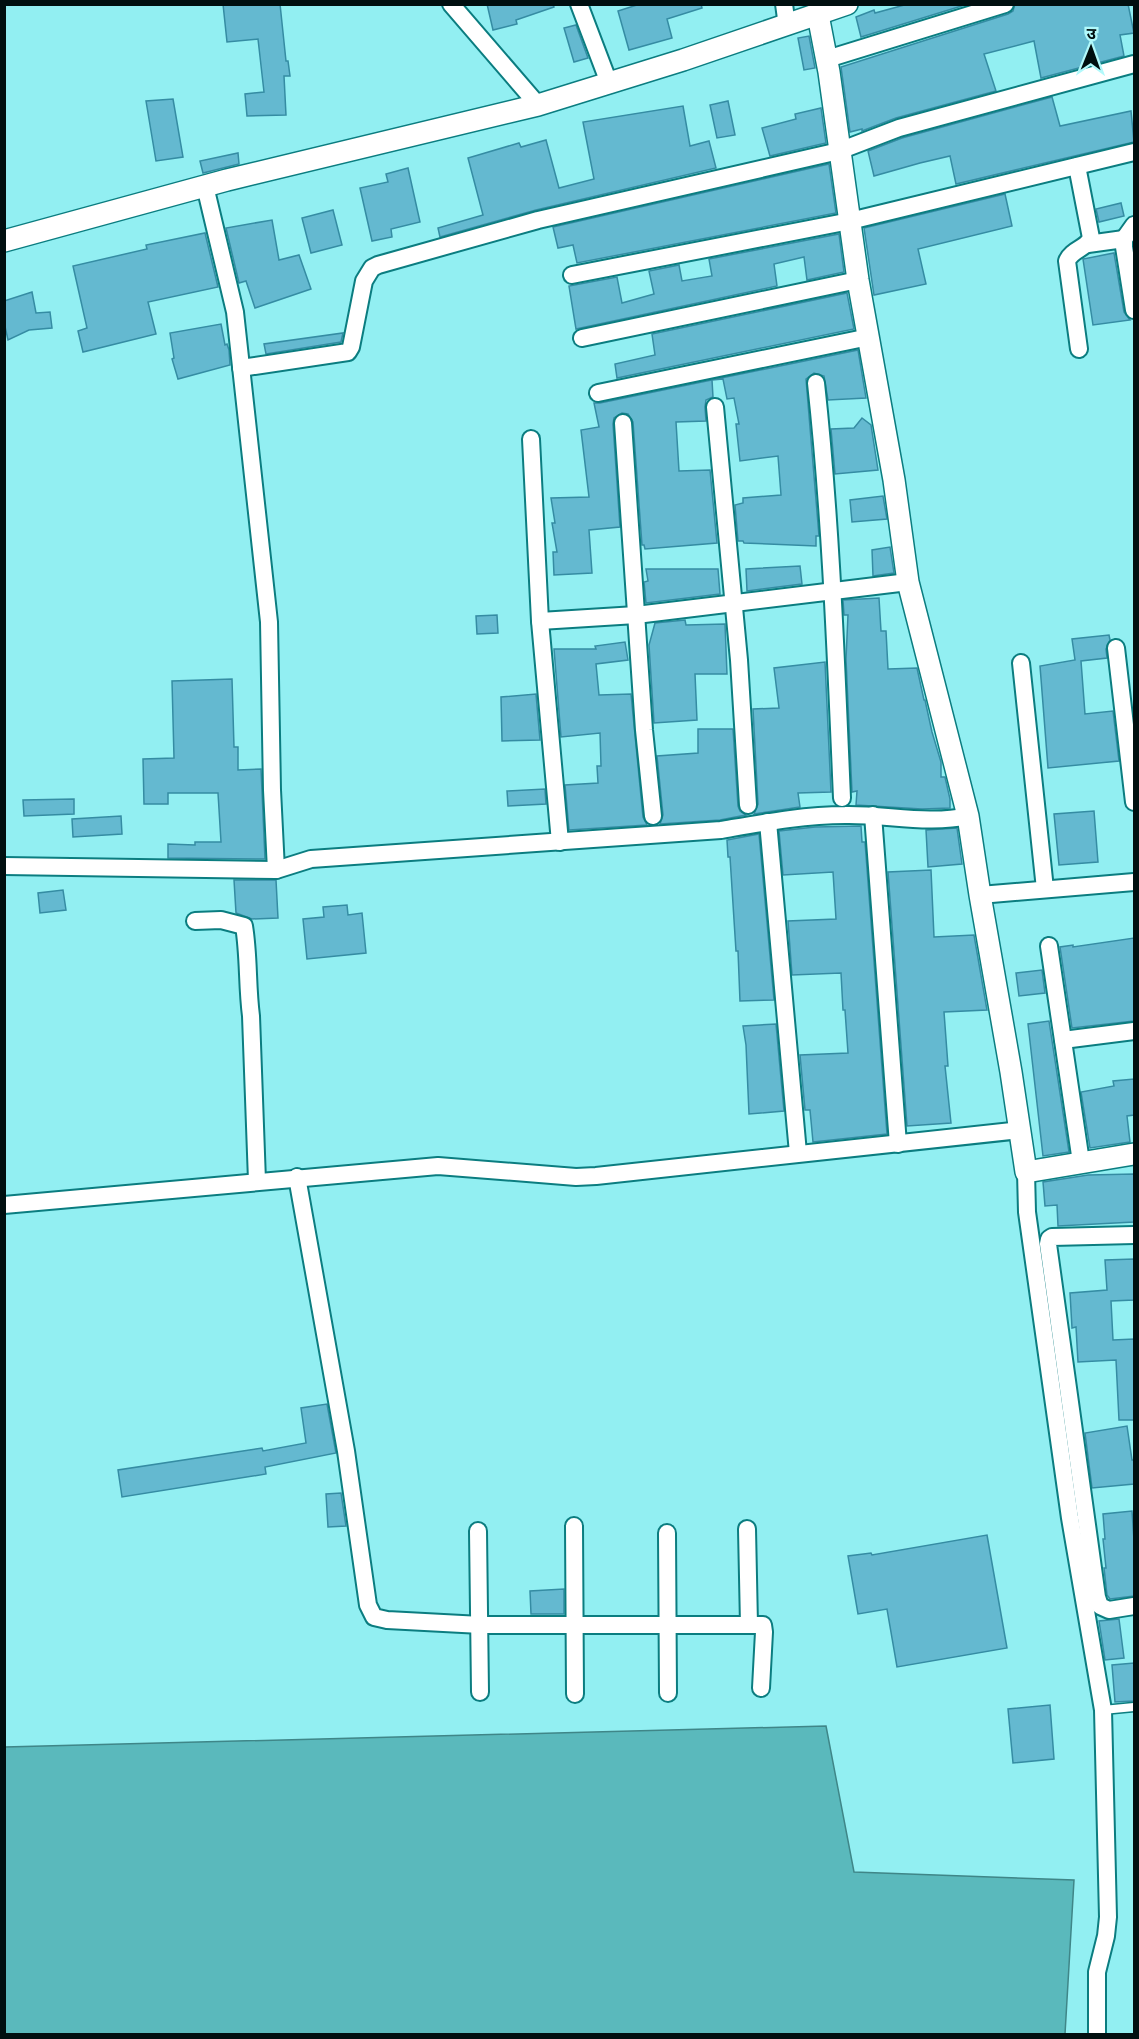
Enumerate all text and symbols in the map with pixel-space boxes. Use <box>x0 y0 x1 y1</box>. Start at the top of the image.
north arrow <box>1061 18 1121 78</box>
text: उ <box>1086 24 1097 44</box>

